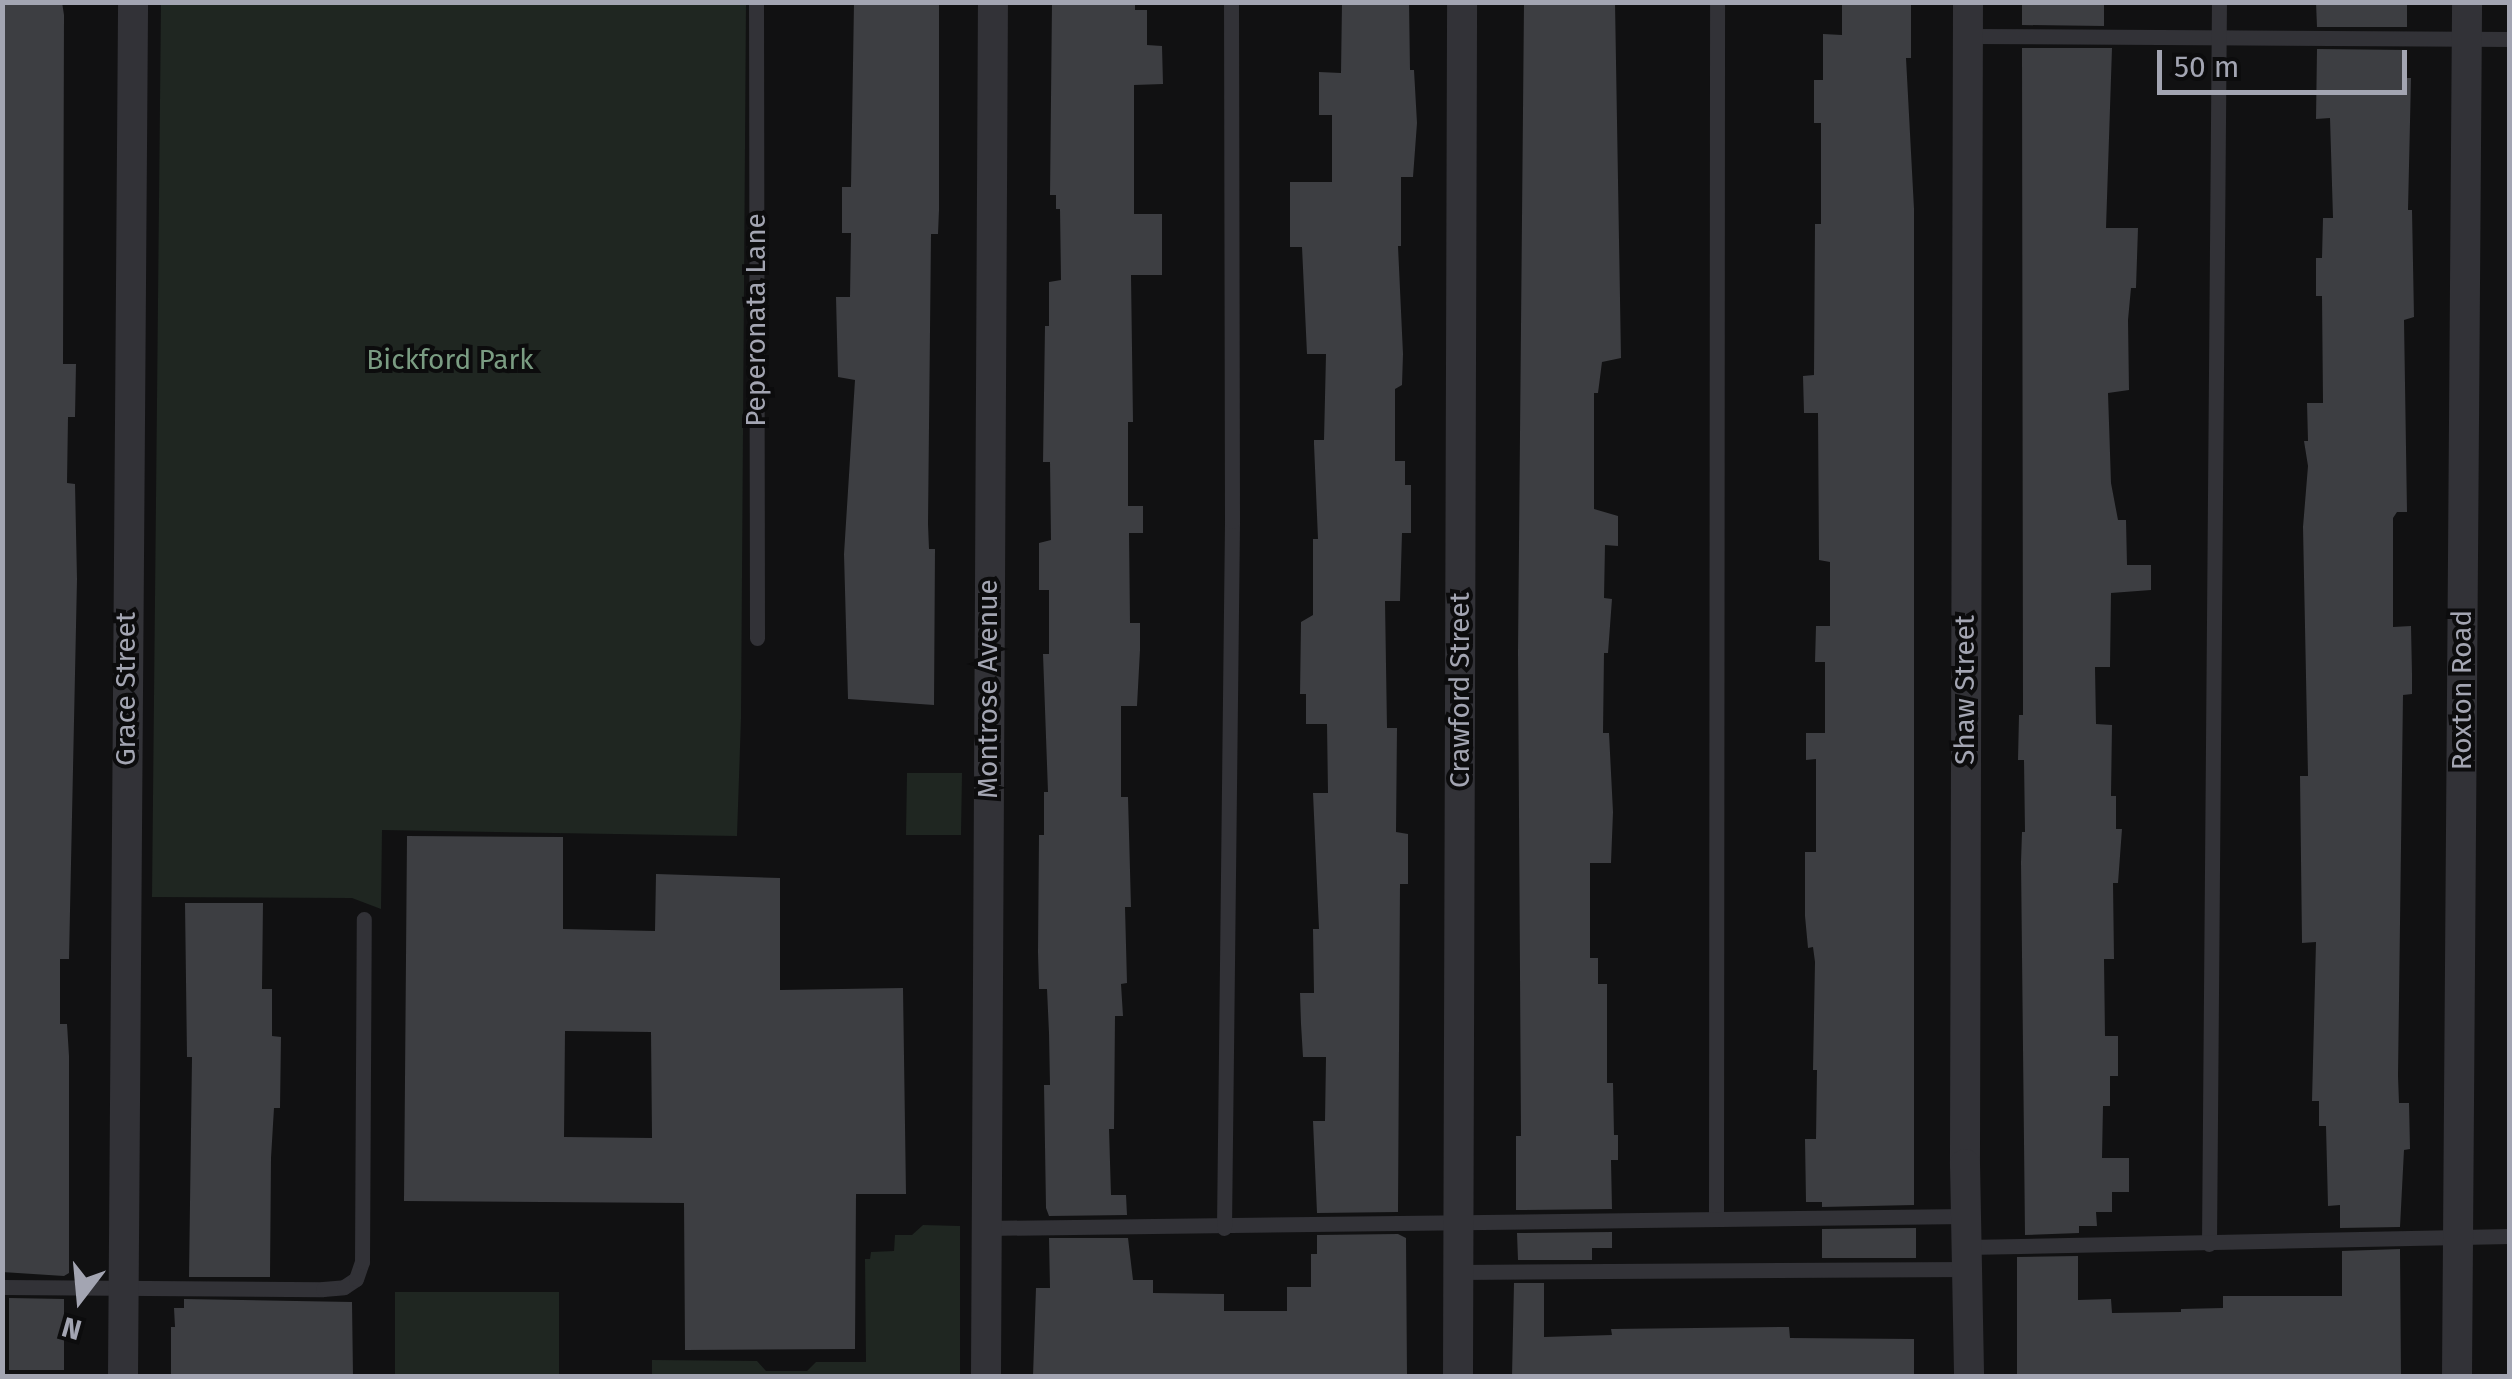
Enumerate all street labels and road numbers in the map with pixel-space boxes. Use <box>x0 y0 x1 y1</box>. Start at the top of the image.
street label: Peperonata Lane <box>739 213 773 427</box>
street label: Montrose Avenue <box>971 579 1005 799</box>
street label: Crawford Street <box>1443 592 1477 788</box>
street label: Roxton Road <box>2445 610 2479 770</box>
street label: Grace Street <box>109 612 143 766</box>
street label: Shaw Street <box>1948 615 1982 765</box>

